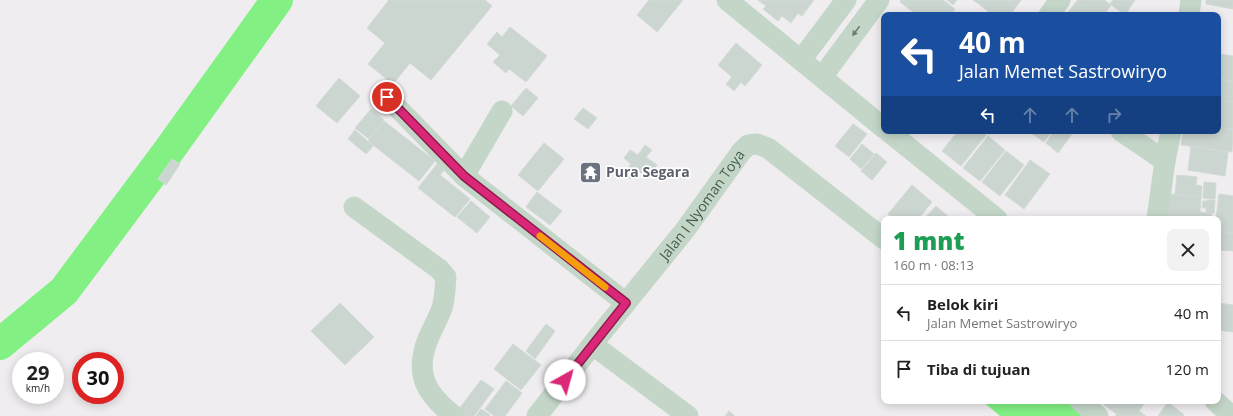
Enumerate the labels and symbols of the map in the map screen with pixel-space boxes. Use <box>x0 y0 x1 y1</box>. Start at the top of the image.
one-way arrow <box>851 26 860 37</box>
pin <box>370 80 404 114</box>
street label: Jalan I Nyoman Toya <box>653 146 749 265</box>
temple icon: Pura Segara <box>577 159 603 185</box>
place label: Pura Segara <box>606 162 690 181</box>
speed limit sign: 30 <box>72 352 124 404</box>
position arrow <box>544 359 586 401</box>

